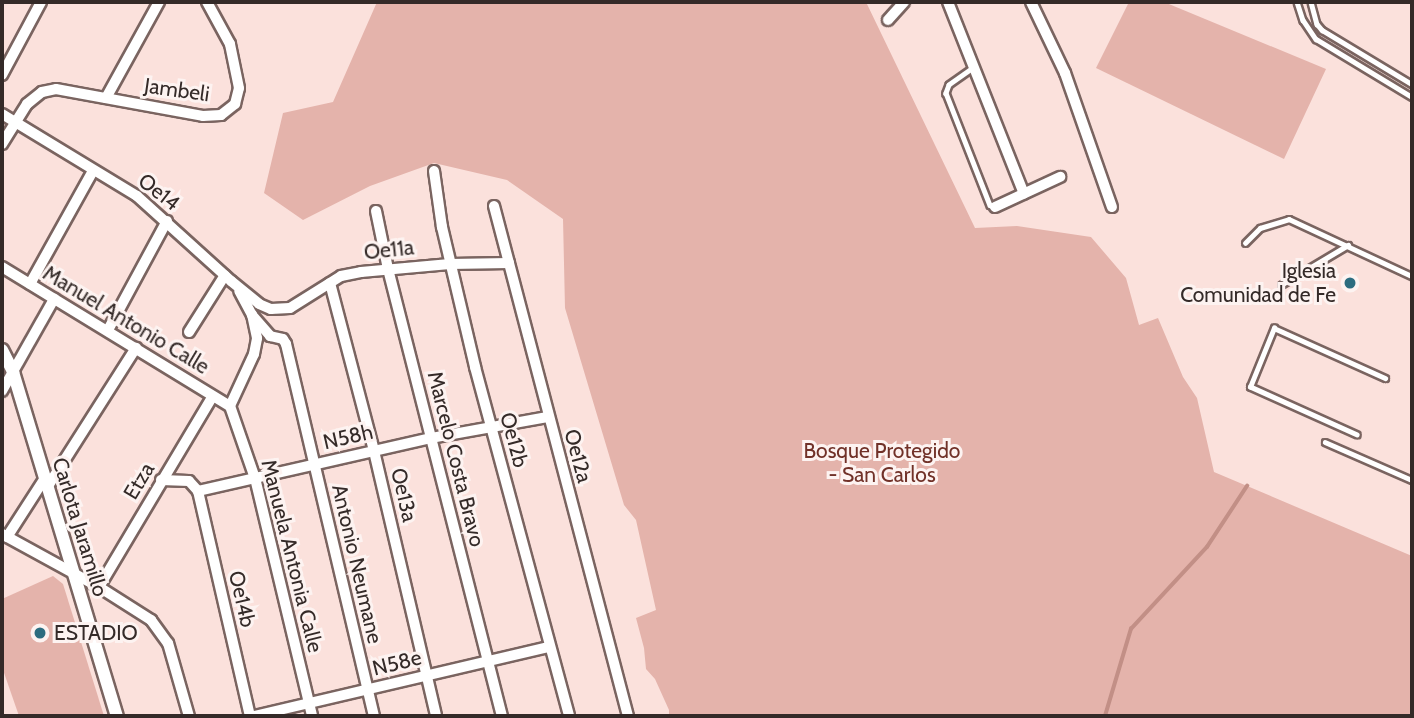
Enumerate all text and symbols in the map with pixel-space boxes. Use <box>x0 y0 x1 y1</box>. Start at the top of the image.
street label: Jambeli <box>143 73 211 107</box>
street label: Oe14 <box>133 168 185 216</box>
street label: Oe11a <box>363 235 415 265</box>
place label: Iglesia Comunidad de Fe <box>1180 258 1336 308</box>
street label: Manuel Antonio Calle <box>38 260 214 380</box>
marker: Iglesia Comunidad de Fe <box>1342 275 1358 291</box>
street label: Marcelo Costa Bravo <box>422 369 490 549</box>
street label: Oe12b <box>495 410 533 470</box>
street label: N58h <box>321 419 375 455</box>
street label: Oe12a <box>559 427 597 485</box>
park label: Bosque Protegido - San Carlos <box>804 438 960 488</box>
street label: Carlota Jaramillo <box>47 455 113 599</box>
street label: Manuela Antonia Calle <box>256 457 328 655</box>
street label: Etza <box>118 458 160 504</box>
street label: Oe13a <box>386 466 422 524</box>
street label: Antonio Neumane <box>326 482 388 646</box>
street label: Oe14b <box>223 568 261 630</box>
place label: ESTADIO <box>54 620 138 646</box>
marker: ESTADIO <box>32 625 48 641</box>
street label: N58e <box>370 645 424 681</box>

